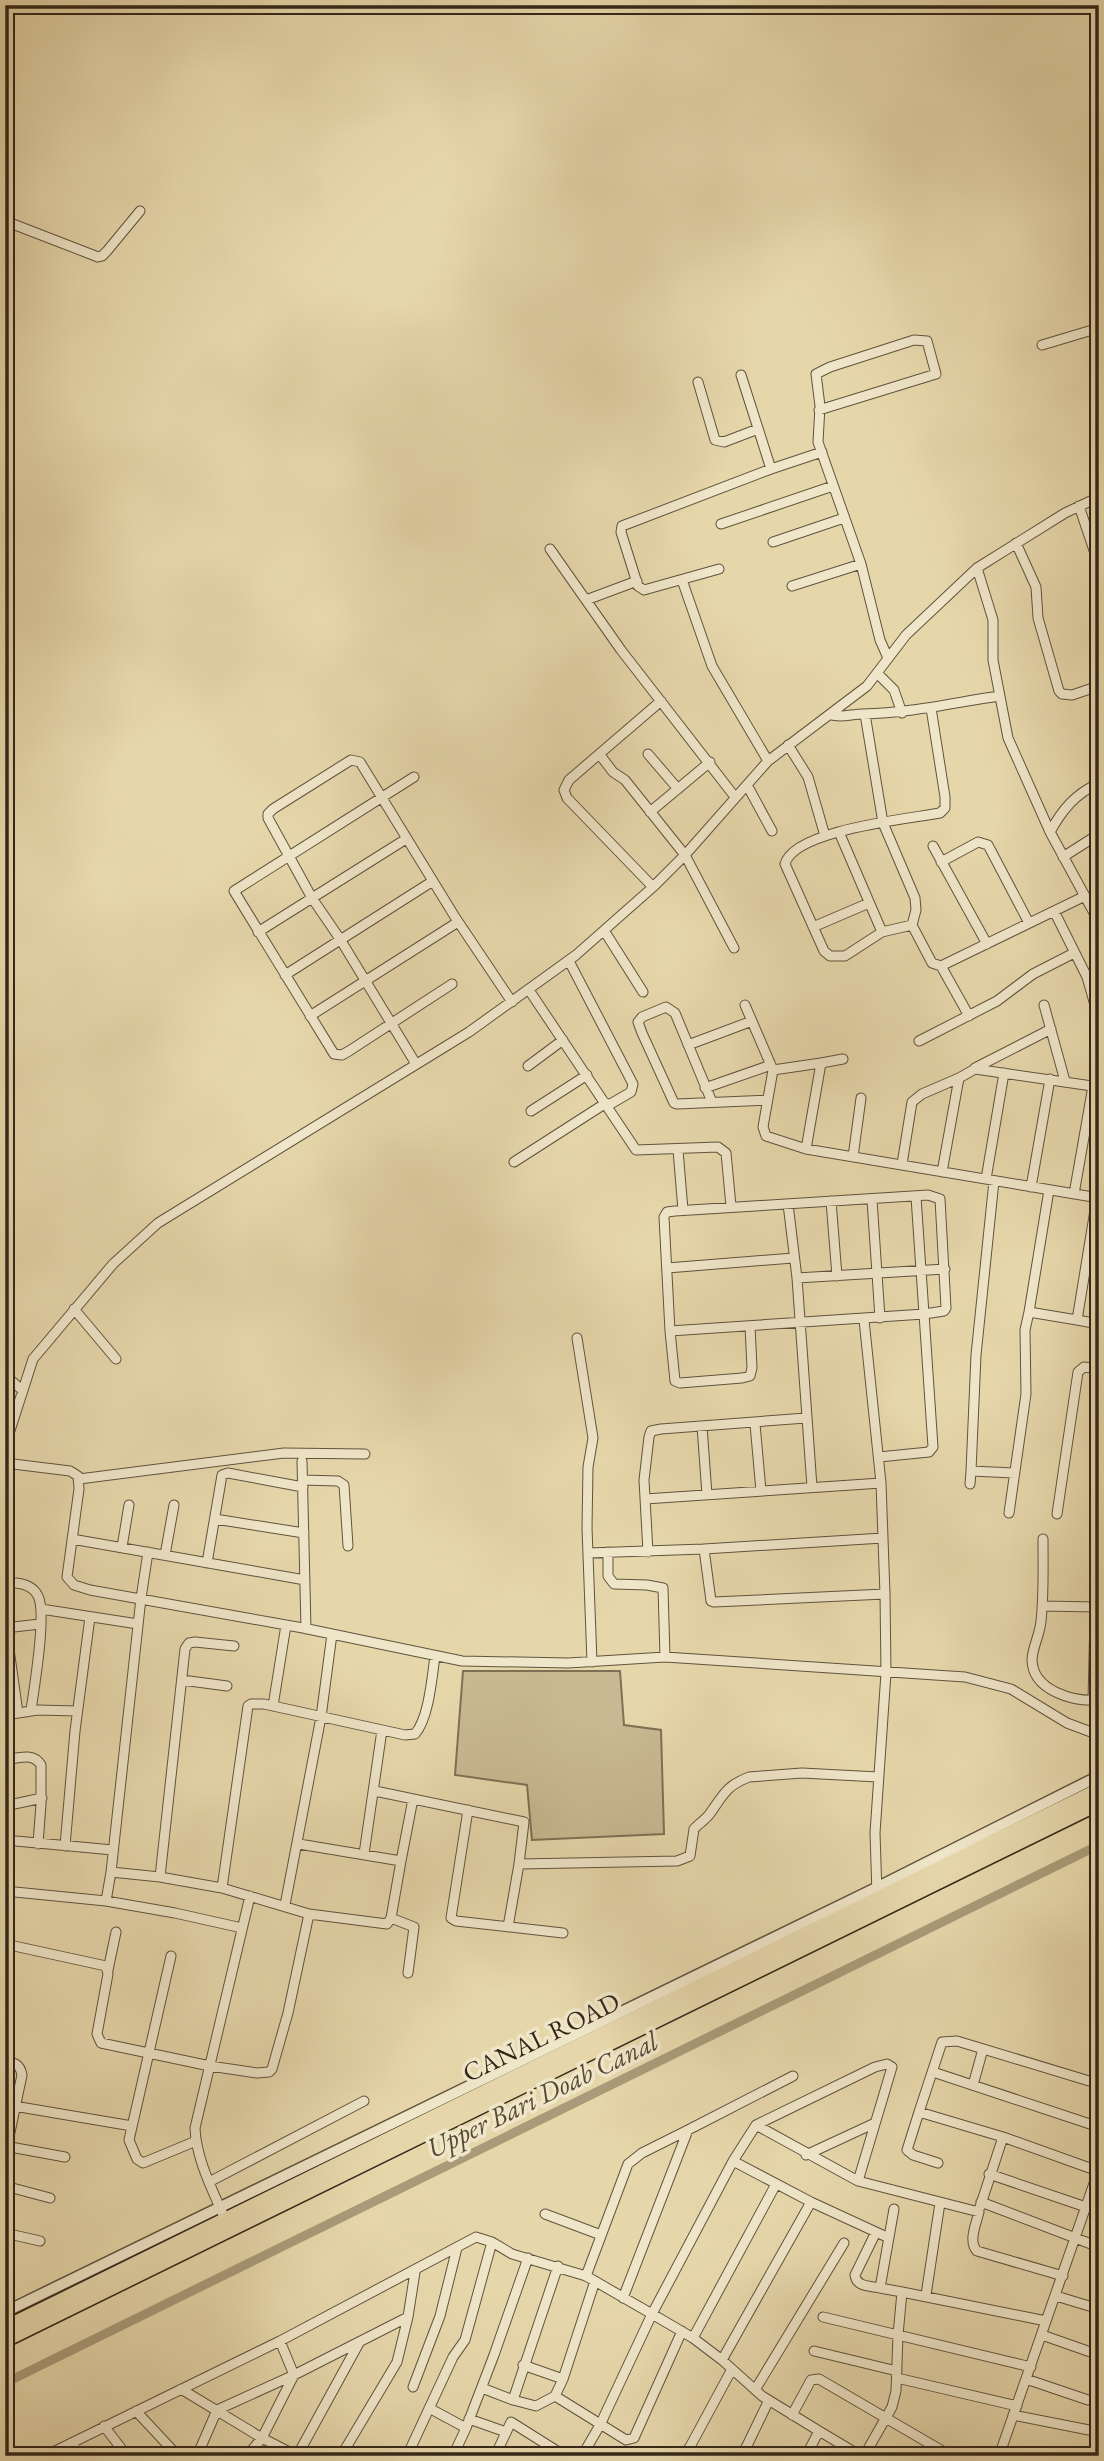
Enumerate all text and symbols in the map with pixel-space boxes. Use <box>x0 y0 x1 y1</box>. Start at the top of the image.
street label: CANAL ROAD <box>457 1984 625 2090</box>
water label: Upper Bari Doab Canal <box>420 2022 665 2166</box>

